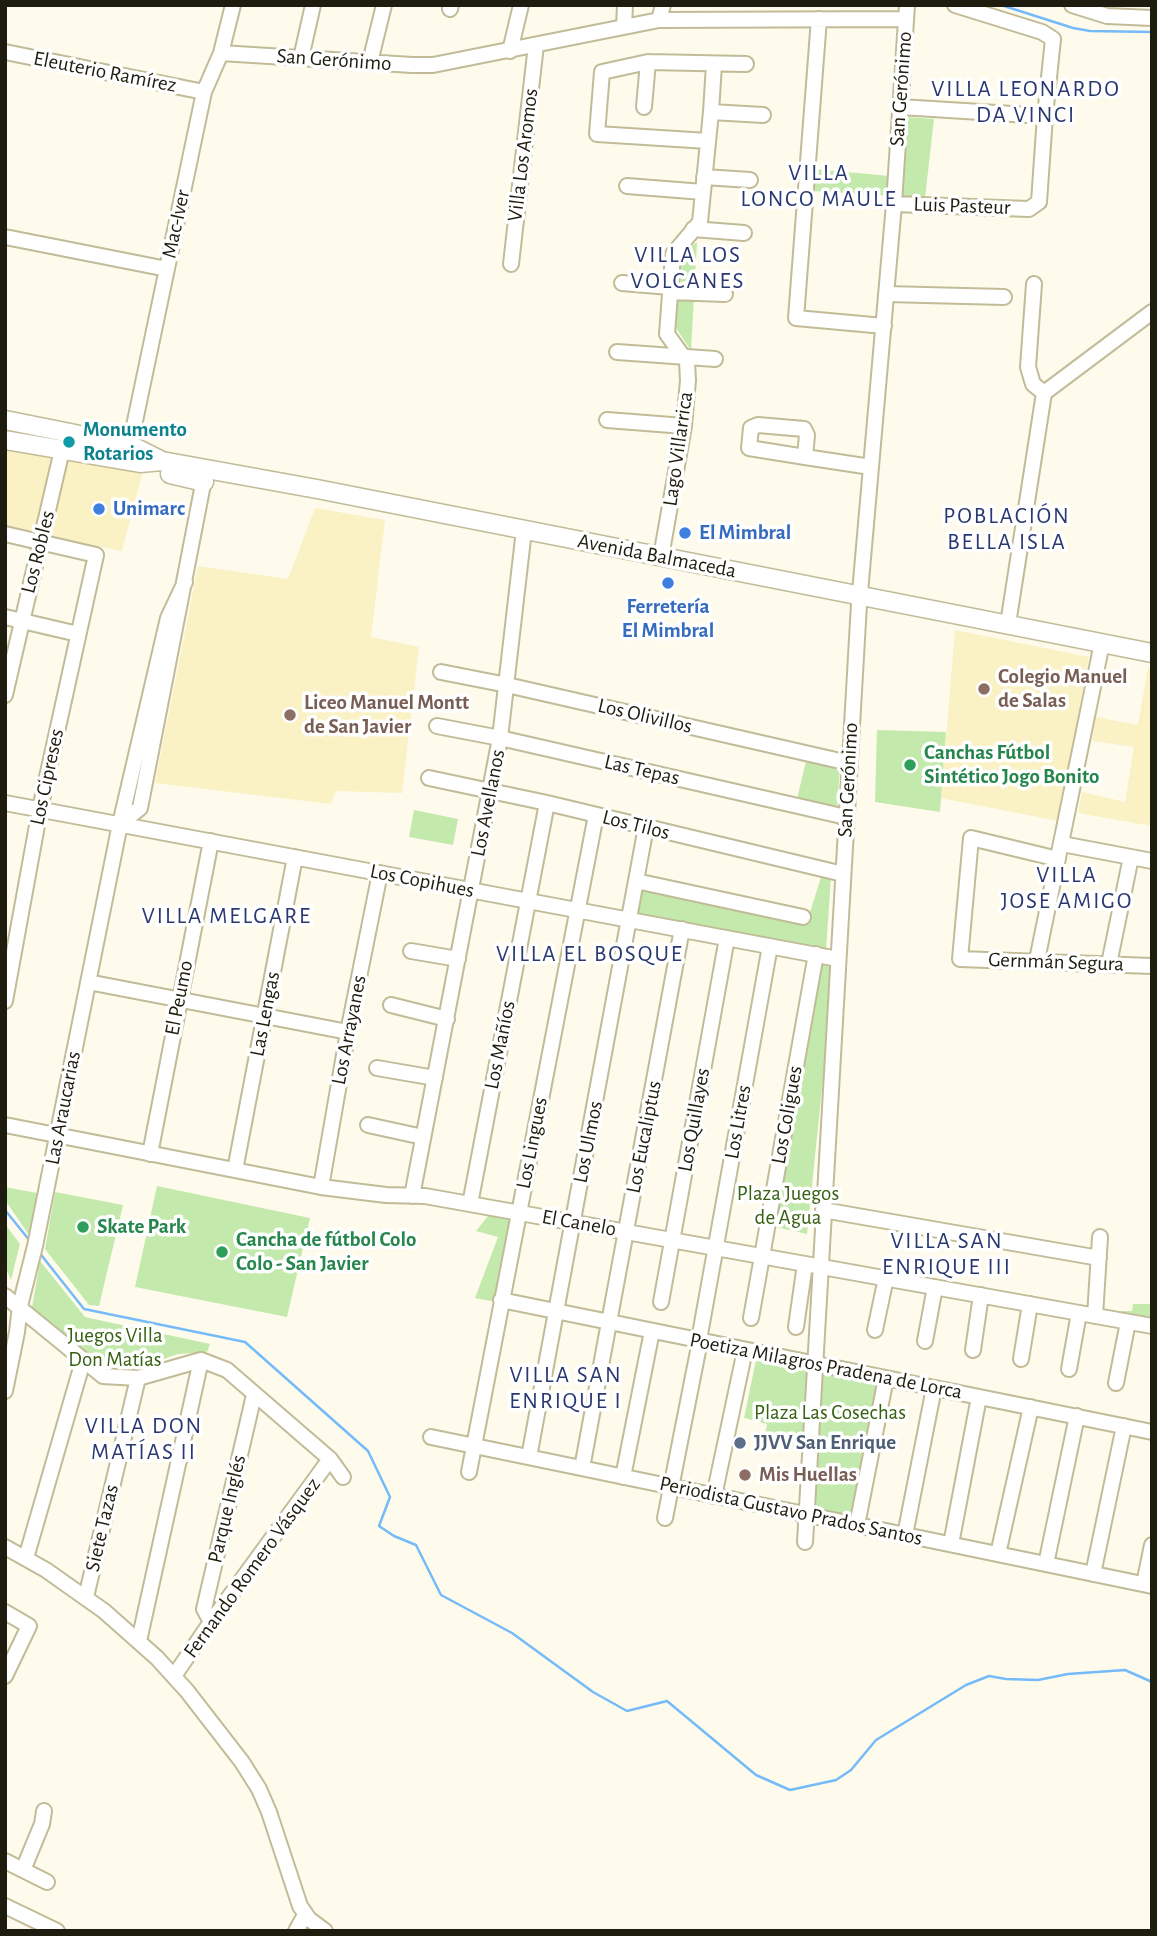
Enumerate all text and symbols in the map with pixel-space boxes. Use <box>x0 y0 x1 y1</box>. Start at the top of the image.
street label: San Gerónimo <box>884 31 918 147</box>
street label: San Gerónimo <box>276 43 392 77</box>
street label: Eleuterio Ramírez <box>31 46 179 98</box>
district label: VILLA LEONARDO DA VINCI <box>933 75 1119 129</box>
street label: Villa Los Aromos <box>502 87 544 223</box>
district label: VILLA LONCO MAULE <box>742 159 896 213</box>
street label: Mac-Iver <box>156 187 196 261</box>
street label: Luis Pasteur <box>913 192 1011 220</box>
district label: VILLA LOS VOLCANES <box>632 241 744 295</box>
street label: Lago Villarrica <box>657 390 699 508</box>
place label: Monumento Rotarios <box>83 417 187 467</box>
marker: Monumento Rotarios <box>61 434 77 450</box>
place label: Unimarc <box>113 496 185 522</box>
marker: Unimarc <box>91 501 107 517</box>
district label: POBLACIÓN BELLA ISLA <box>944 502 1070 556</box>
street label: Los Robles <box>16 508 60 596</box>
place label: El Mimbral <box>699 520 791 546</box>
marker: El Mimbral <box>677 525 693 541</box>
street label: Avenida Balmaceda <box>576 528 738 584</box>
marker: Ferretería El Mimbral <box>660 575 676 591</box>
place label: Ferretería El Mimbral <box>622 594 714 644</box>
place label: Colegio Manuel de Salas <box>998 664 1128 714</box>
marker: Colegio Manuel de Salas <box>976 681 992 697</box>
place label: Liceo Manuel Montt de San Javier <box>304 690 469 740</box>
street label: Los Olivillos <box>595 693 695 739</box>
marker: Liceo Manuel Montt de San Javier <box>282 707 298 723</box>
street label: San Gerónimo <box>832 722 864 838</box>
street label: Los Cipreses <box>24 726 70 828</box>
place label: Canchas Fútbol Sintético Jogo Bonito <box>924 740 1099 790</box>
street label: Los Avellanos <box>465 747 511 859</box>
street label: Las Tepas <box>602 749 682 791</box>
marker: Canchas Fútbol Sintético Jogo Bonito <box>902 757 918 773</box>
street label: Los Tilos <box>600 804 672 846</box>
street label: Los Copihues <box>368 859 476 903</box>
district label: VILLA JOSE AMIGO <box>1002 861 1132 915</box>
district label: VILLA MELGARE <box>143 902 311 930</box>
district label: VILLA EL BOSQUE <box>498 940 682 968</box>
street label: Gernmán Segura <box>988 947 1124 977</box>
street label: El Peumo <box>159 958 199 1038</box>
street label: Las Lengas <box>244 969 286 1059</box>
street label: Los Arrayanes <box>326 973 372 1087</box>
street label: Los Mañíos <box>479 999 521 1091</box>
street label: Las Araucarias <box>40 1049 86 1167</box>
street label: Los Coligues <box>766 1064 808 1166</box>
street label: Los Quillayes <box>672 1066 716 1174</box>
street label: Los Eucaliptus <box>621 1079 667 1195</box>
street label: Los Litres <box>719 1083 757 1161</box>
street label: Los Lingues <box>511 1095 553 1191</box>
street label: Los Ulmos <box>568 1099 608 1185</box>
park label: Plaza Juegos de Agua <box>737 1181 839 1231</box>
street label: El Canelo <box>540 1204 618 1242</box>
place label: Skate Park <box>97 1214 186 1240</box>
marker: Skate Park <box>75 1219 91 1235</box>
place label: Cancha de fútbol Colo Colo - San Javier <box>236 1227 416 1277</box>
district label: VILLA SAN ENRIQUE III <box>883 1227 1011 1281</box>
marker: Cancha de fútbol Colo Colo - San Javier <box>214 1244 230 1260</box>
park label: Juegos Villa Don Matías <box>67 1323 163 1373</box>
street label: Poetiza Milagros Pradena de Lorca <box>688 1327 964 1405</box>
district label: VILLA SAN ENRIQUE I <box>510 1361 622 1415</box>
park label: Plaza Las Cosechas <box>754 1400 906 1426</box>
district label: VILLA DON MATÍAS II <box>86 1412 202 1466</box>
place label: JJVV San Enrique <box>754 1430 896 1456</box>
marker: JJVV San Enrique <box>732 1435 748 1451</box>
street label: Parque Inglés <box>202 1452 252 1566</box>
place label: Mis Huellas <box>759 1462 857 1488</box>
marker: Mis Huellas <box>737 1467 753 1483</box>
street label: Periodista Gustavo Prados Santos <box>657 1471 925 1551</box>
street label: Fernando Romero Vásquez <box>178 1473 326 1663</box>
street label: Siete Tazas <box>80 1482 124 1574</box>

